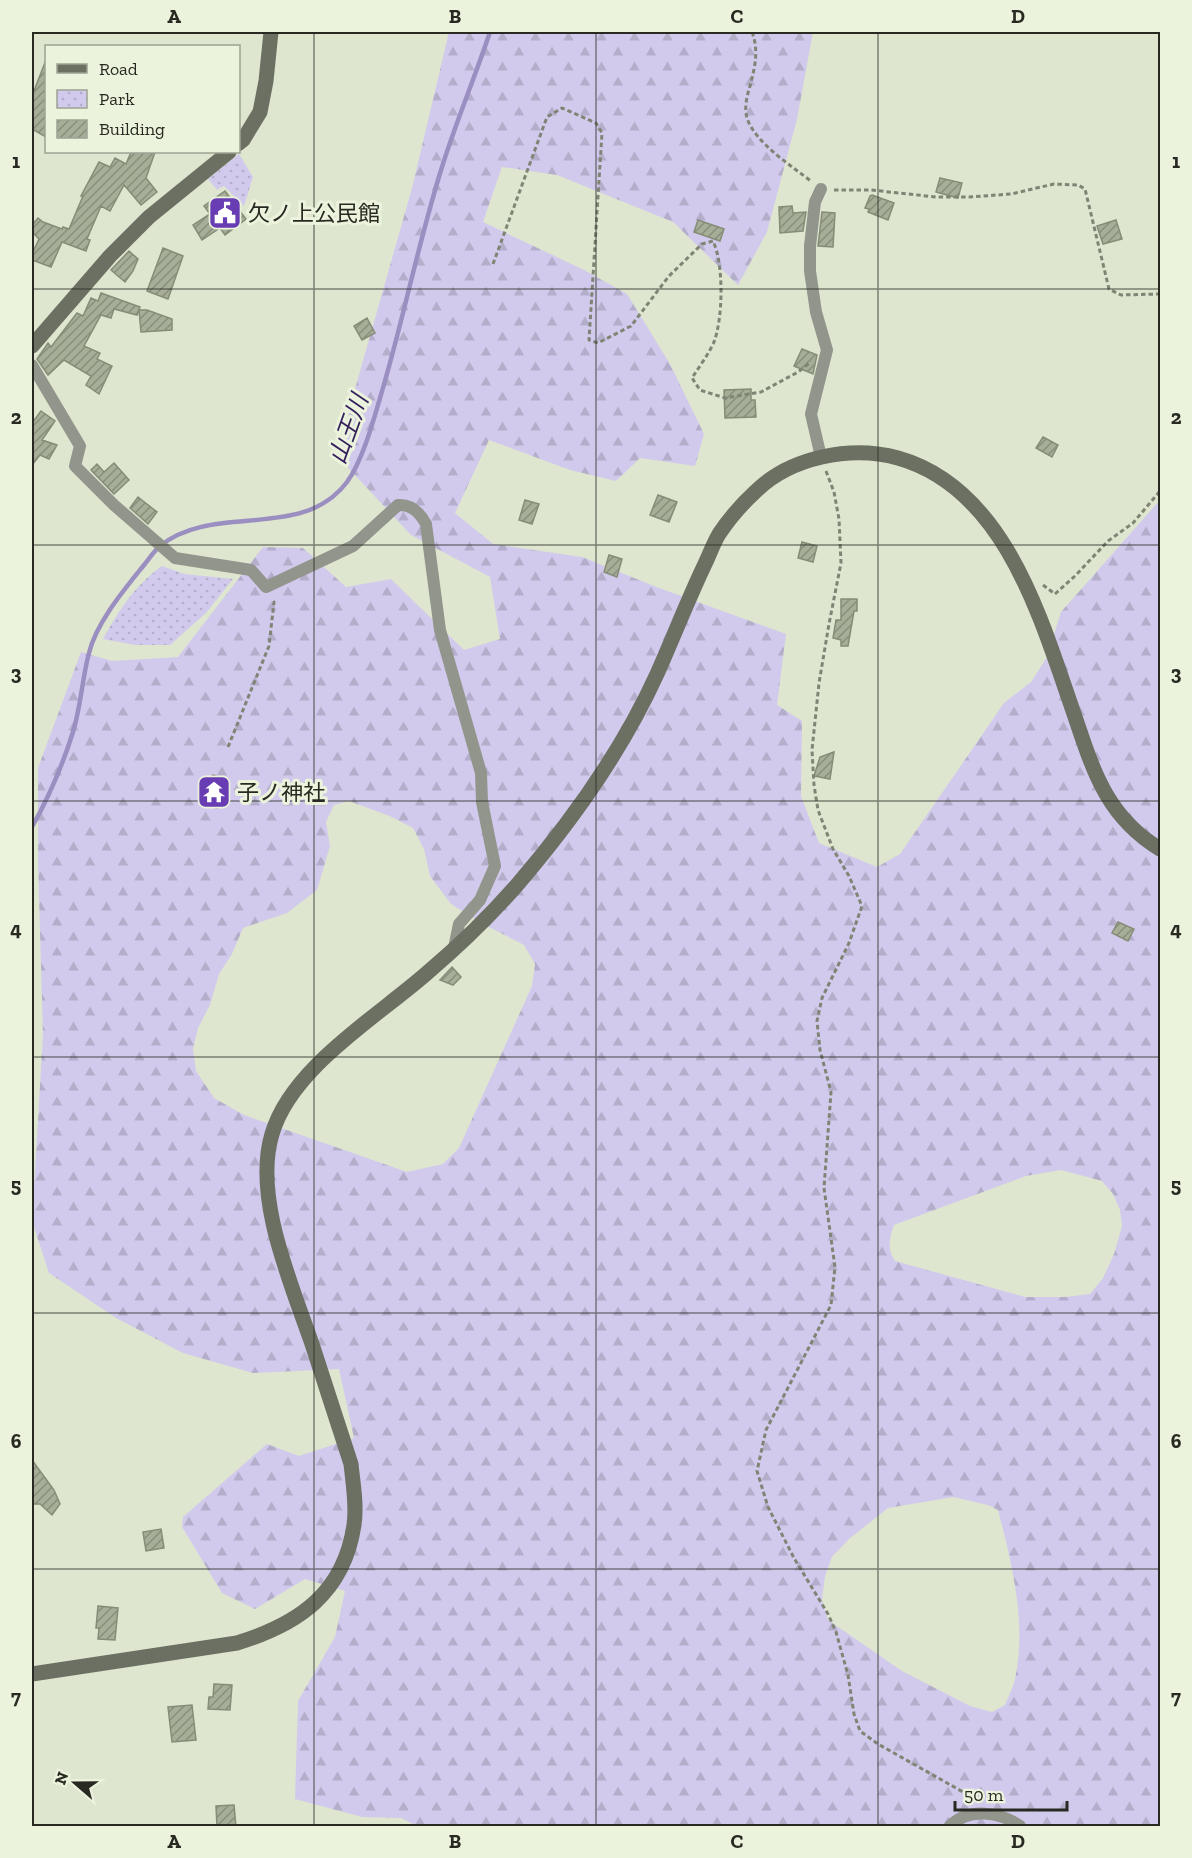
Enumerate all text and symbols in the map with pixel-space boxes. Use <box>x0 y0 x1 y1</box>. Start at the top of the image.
text: A <box>167 4 181 28</box>
text: B <box>449 4 461 28</box>
text: C <box>731 4 744 28</box>
text: D <box>1011 4 1025 28</box>
legend <box>45 45 240 153</box>
text: Road <box>99 58 138 80</box>
text: Park <box>99 88 135 110</box>
text: Building <box>99 118 165 140</box>
text: 1 <box>12 149 20 173</box>
text: 1 <box>1172 149 1180 173</box>
public building icon: 欠ノ上公民館 <box>207 195 243 231</box>
place label: 欠ノ上公民館 <box>248 200 380 227</box>
water label: 山王川 <box>322 387 375 468</box>
text: 2 <box>11 405 22 429</box>
text: 2 <box>1171 405 1182 429</box>
text: 3 <box>11 661 22 685</box>
text: 3 <box>1171 661 1182 685</box>
temple icon: 子ノ神社 <box>196 774 232 810</box>
place label: 子ノ神社 <box>237 779 325 806</box>
text: 4 <box>10 917 22 941</box>
text: 4 <box>1170 917 1182 941</box>
text: 5 <box>11 1173 21 1197</box>
text: 5 <box>1171 1173 1181 1197</box>
text: 6 <box>11 1429 22 1453</box>
text: 6 <box>1171 1429 1182 1453</box>
text: 7 <box>11 1685 21 1709</box>
text: 7 <box>1171 1685 1181 1709</box>
north arrow <box>45 1753 105 1813</box>
text: N <box>50 1769 72 1787</box>
scale bar <box>955 1774 1068 1812</box>
text: 50 m <box>964 1784 1004 1806</box>
text: A <box>167 1829 181 1853</box>
text: B <box>449 1829 461 1853</box>
text: C <box>731 1829 744 1853</box>
text: D <box>1011 1829 1025 1853</box>

